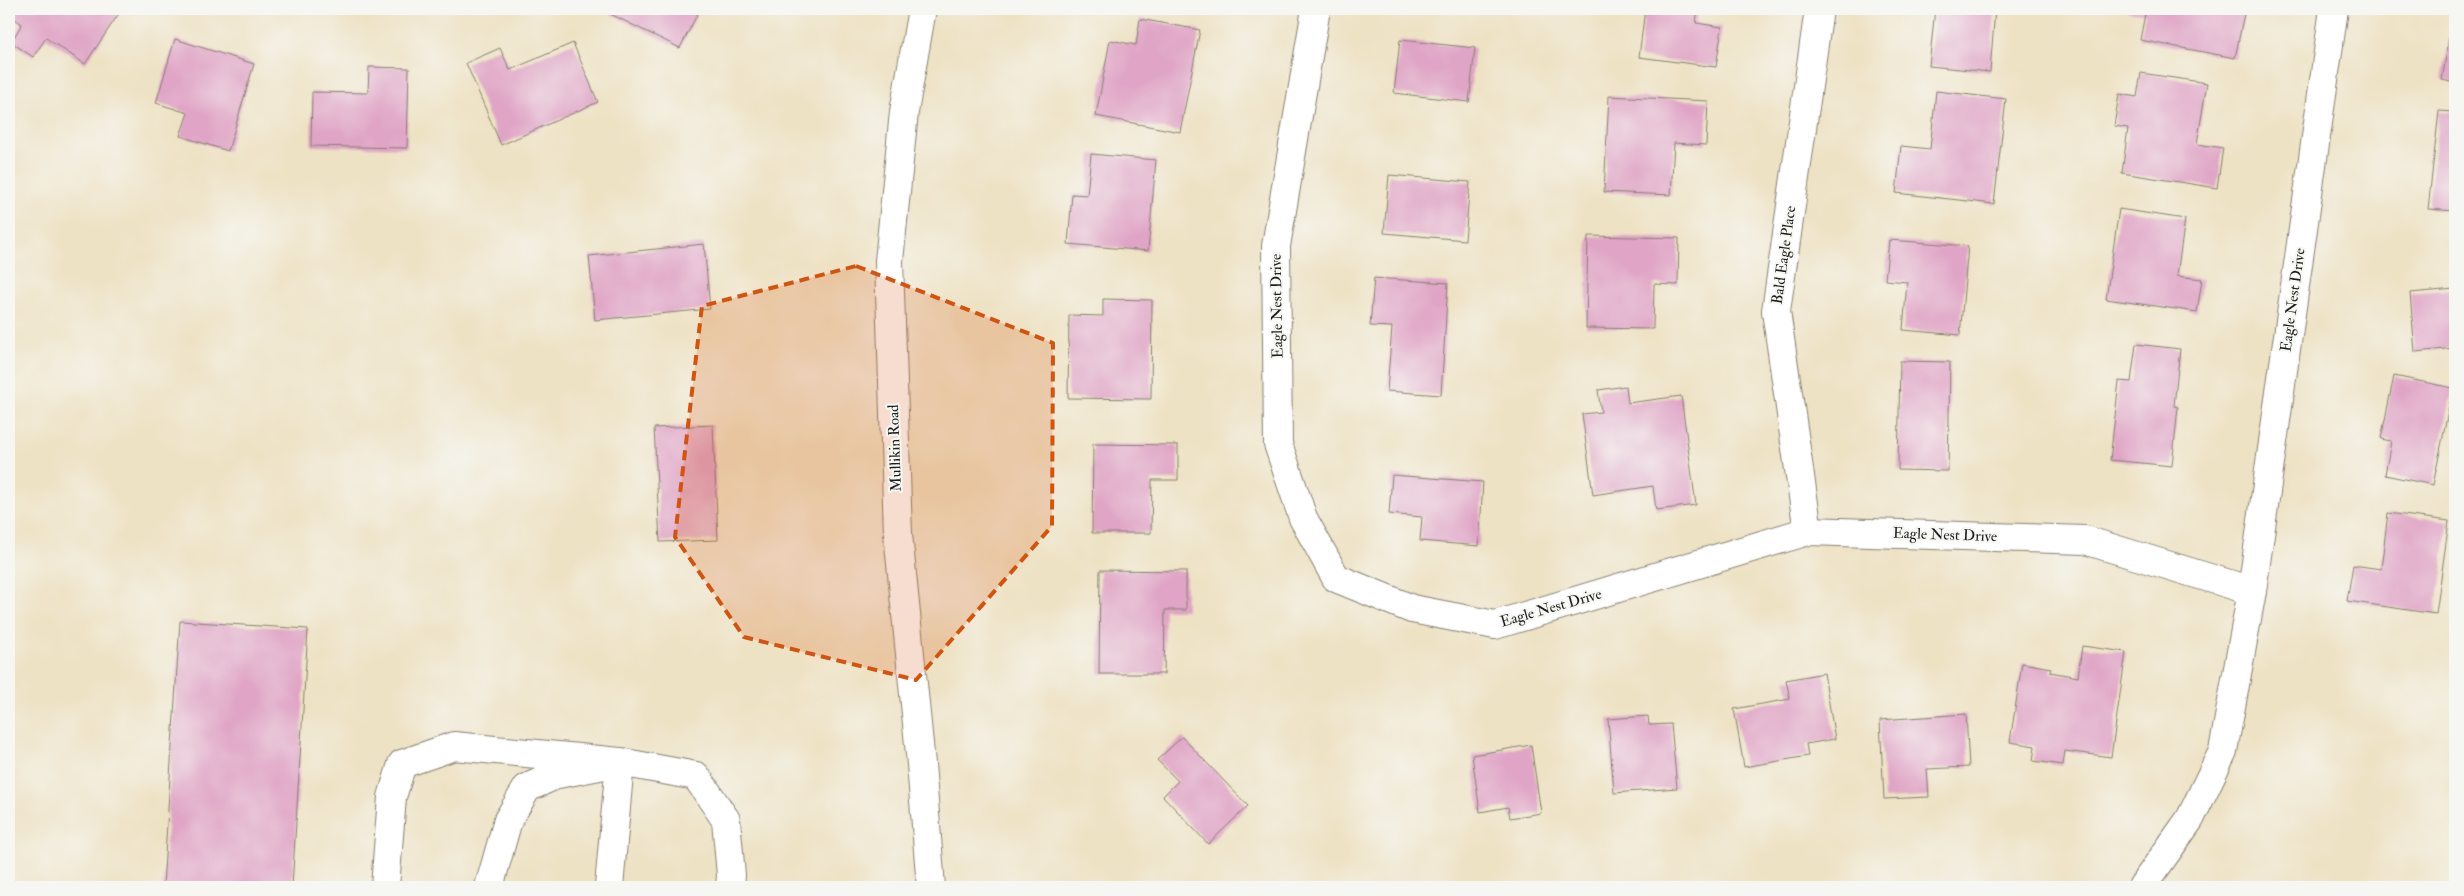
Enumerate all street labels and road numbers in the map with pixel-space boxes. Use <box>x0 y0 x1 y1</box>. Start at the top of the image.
street label: Bald Eagle Place <box>1768 205 1800 305</box>
street label: Eagle Nest Drive <box>2276 247 2310 353</box>
street label: Eagle Nest Drive <box>1267 254 1287 358</box>
street label: Mullikin Road <box>884 404 906 492</box>
street label: Eagle Nest Drive <box>1892 524 1998 546</box>
street label: Eagle Nest Drive <box>1498 584 1604 632</box>

